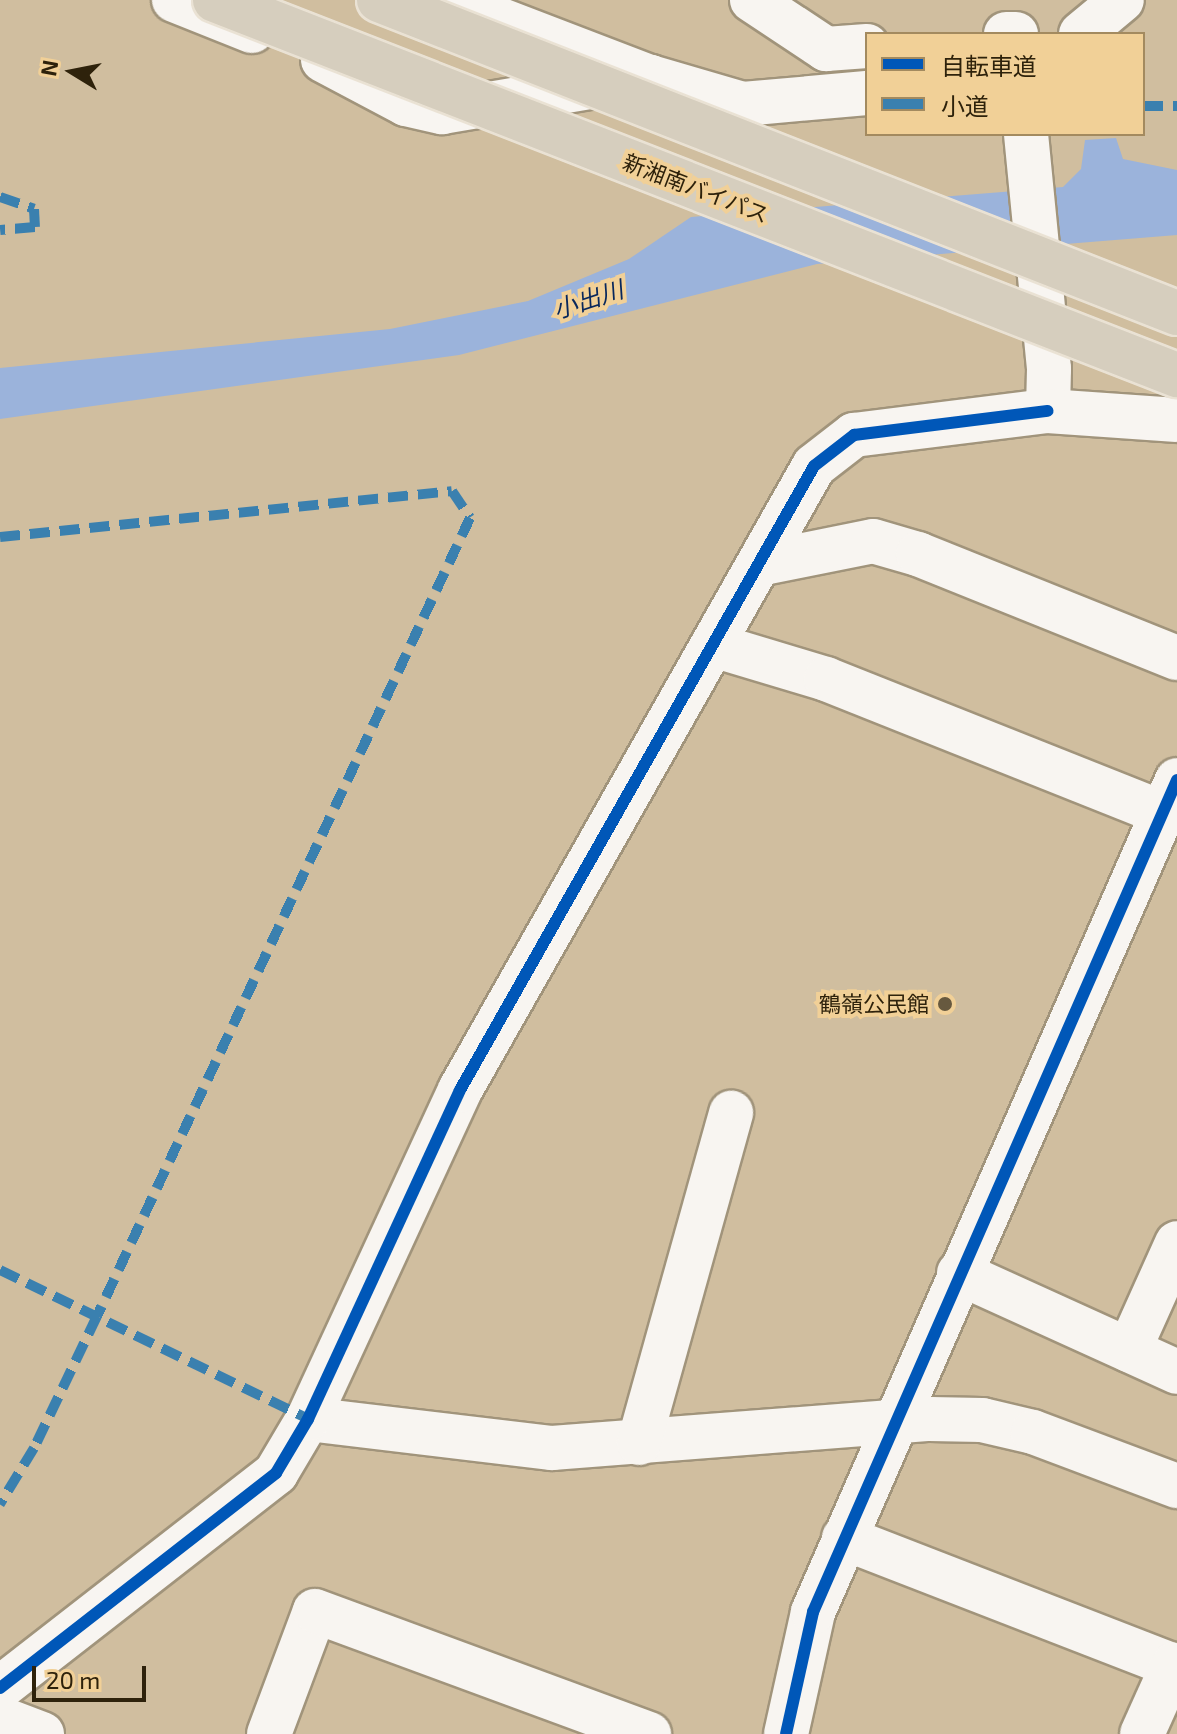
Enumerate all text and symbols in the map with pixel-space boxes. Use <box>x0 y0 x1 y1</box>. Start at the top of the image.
north arrow <box>32 32 112 112</box>
legend <box>865 32 1145 136</box>
text: 自転車道 <box>941 51 1037 80</box>
text: N <box>34 58 63 78</box>
text: 小道 <box>941 91 989 120</box>
street label: 新湘南バイパス <box>619 148 773 228</box>
water label: 小出川 <box>549 274 627 324</box>
place label: 鶴嶺公民館 <box>819 991 929 1017</box>
marker: 鶴嶺公民館 <box>936 995 954 1013</box>
scale bar <box>36 1650 150 1700</box>
text: 20 m <box>46 1665 100 1694</box>

